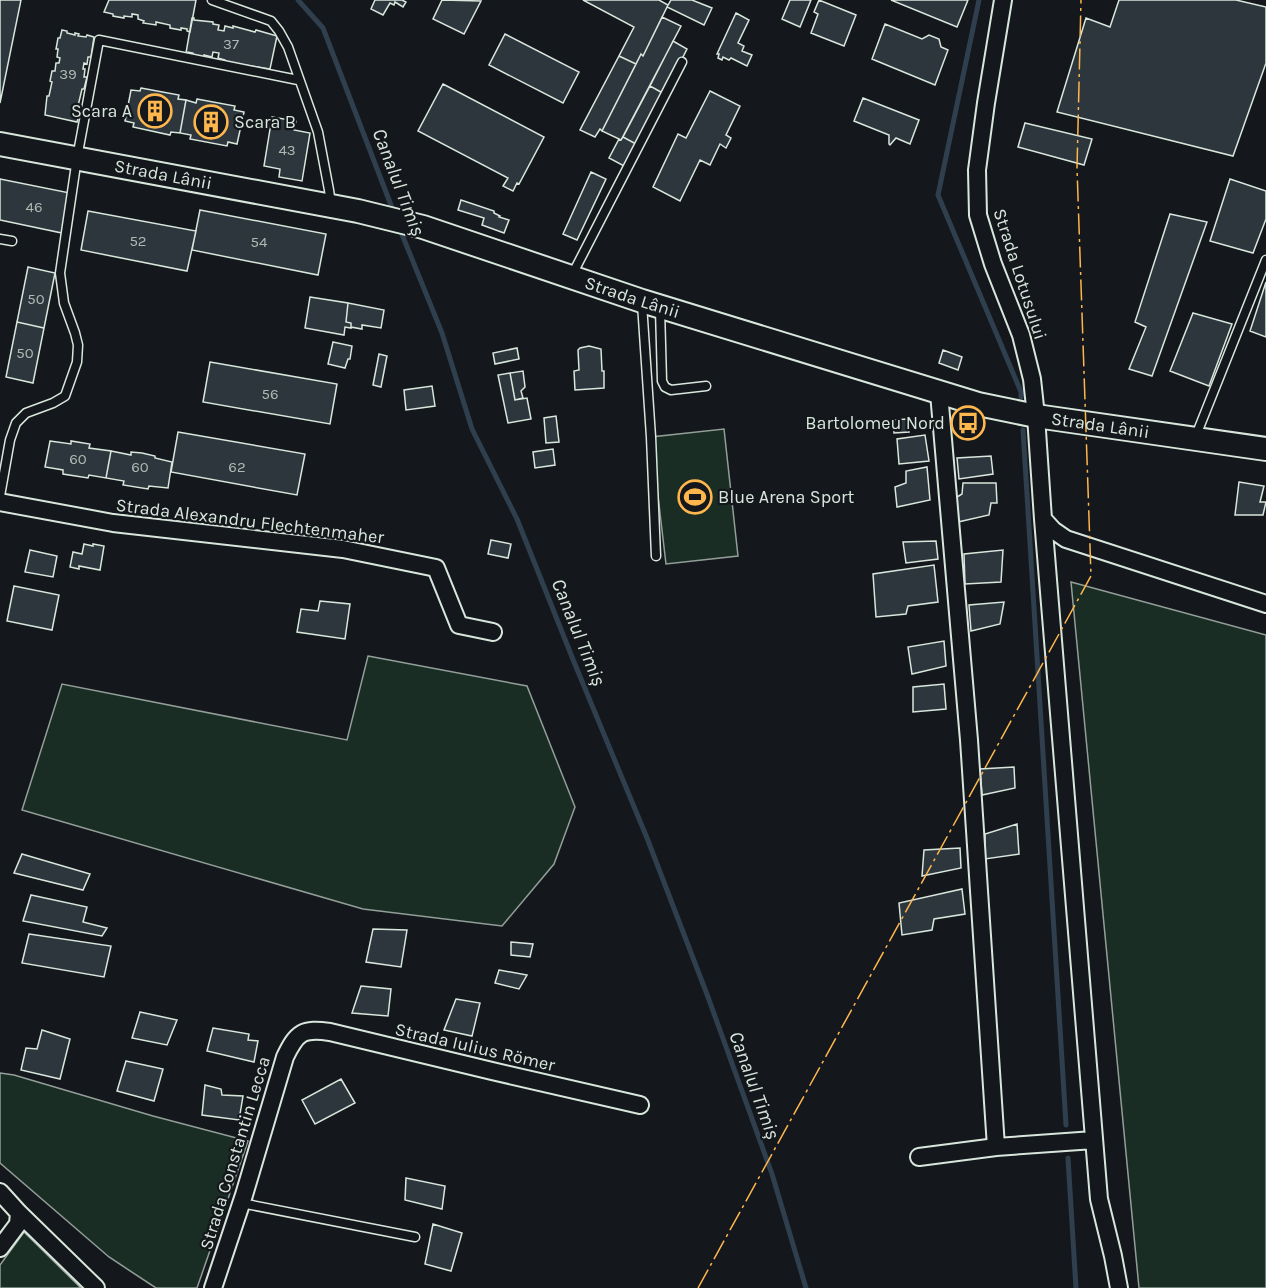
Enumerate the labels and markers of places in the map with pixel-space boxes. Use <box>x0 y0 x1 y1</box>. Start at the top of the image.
building icon: Scara A <box>137 93 173 129</box>
place label: Scara A <box>71 100 132 122</box>
building icon: Scara B <box>193 104 229 140</box>
place label: Scara B <box>234 111 296 133</box>
bus stop icon: Bartolomeu Nord <box>950 405 986 441</box>
place label: Bartolomeu Nord <box>805 412 945 434</box>
sports icon: Blue Arena Sport <box>677 479 713 515</box>
place label: Blue Arena Sport <box>718 486 855 508</box>

